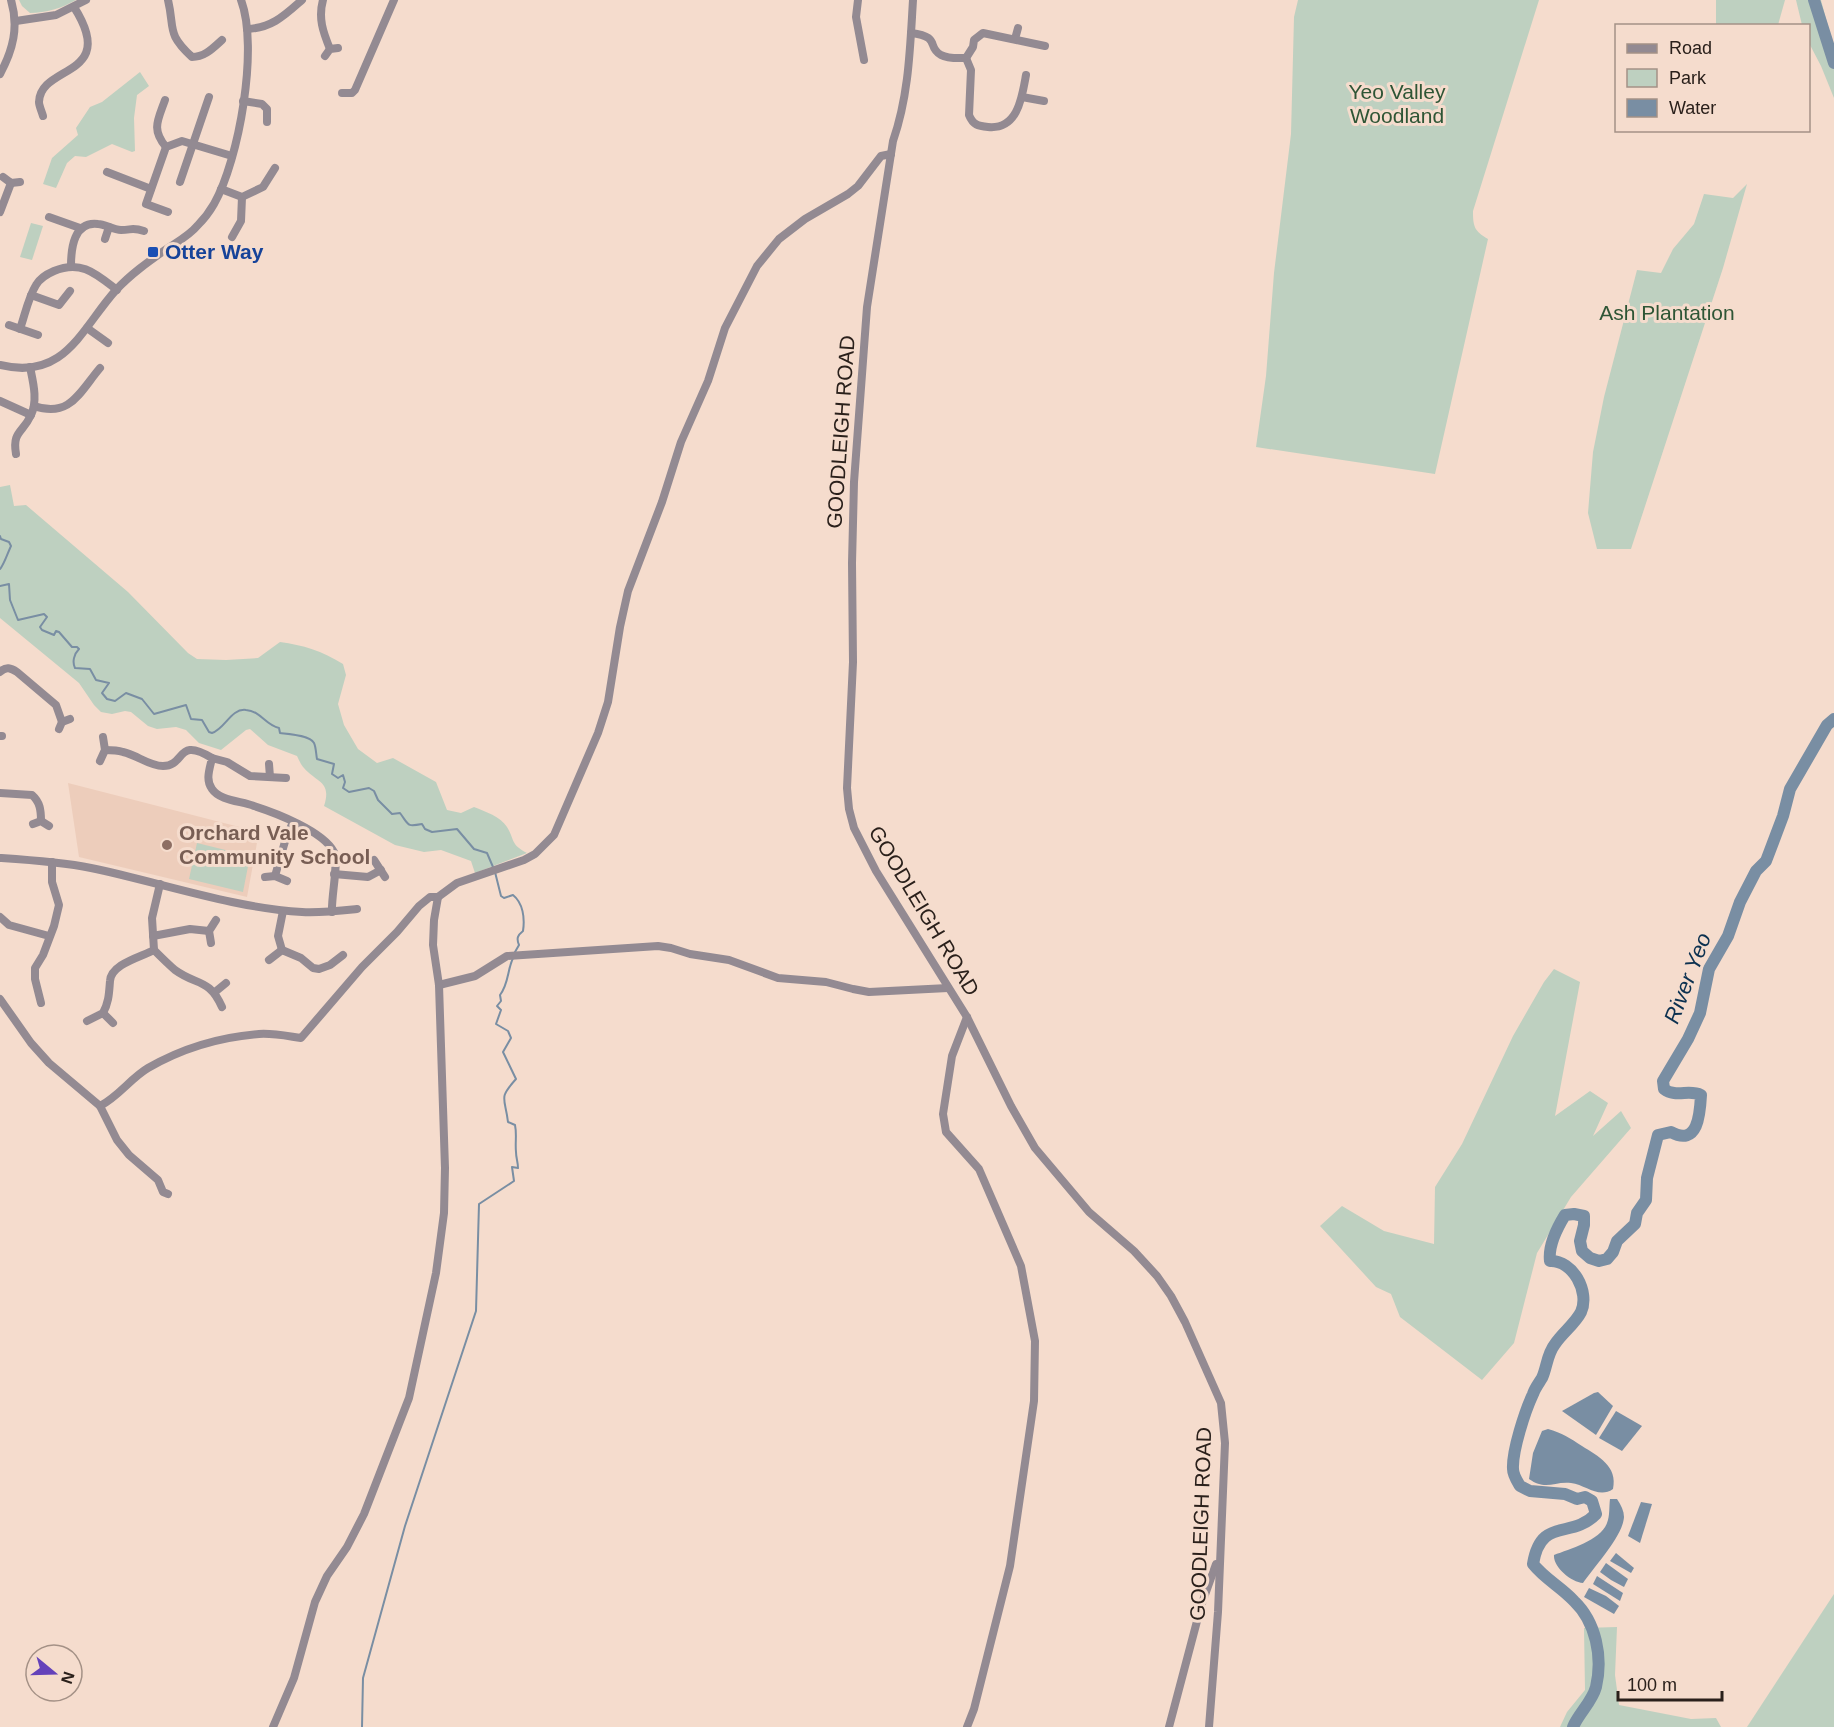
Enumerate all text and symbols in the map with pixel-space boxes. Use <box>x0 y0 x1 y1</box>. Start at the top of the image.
legend <box>1615 24 1810 132</box>
text: Road <box>1669 38 1712 58</box>
text: Park <box>1669 68 1707 88</box>
park label: Yeo Valley Woodland <box>1349 80 1446 127</box>
text: Water <box>1669 98 1716 118</box>
place label: Otter Way <box>165 240 264 263</box>
marker: Otter Way <box>146 245 160 259</box>
park label: Ash Plantation <box>1599 301 1735 324</box>
street label: GOODLEIGH ROAD <box>822 335 859 529</box>
place label: Orchard Vale Community School <box>179 821 370 868</box>
street label: GOODLEIGH ROAD <box>865 822 984 1000</box>
marker: Orchard Vale Community School <box>160 838 174 852</box>
water label: River Yeo <box>1659 929 1716 1027</box>
street label: GOODLEIGH ROAD <box>1186 1427 1215 1621</box>
north arrow <box>24 1643 84 1703</box>
scale bar <box>1618 1664 1722 1702</box>
text: N <box>58 1669 78 1686</box>
text: 100 m <box>1627 1675 1677 1695</box>

